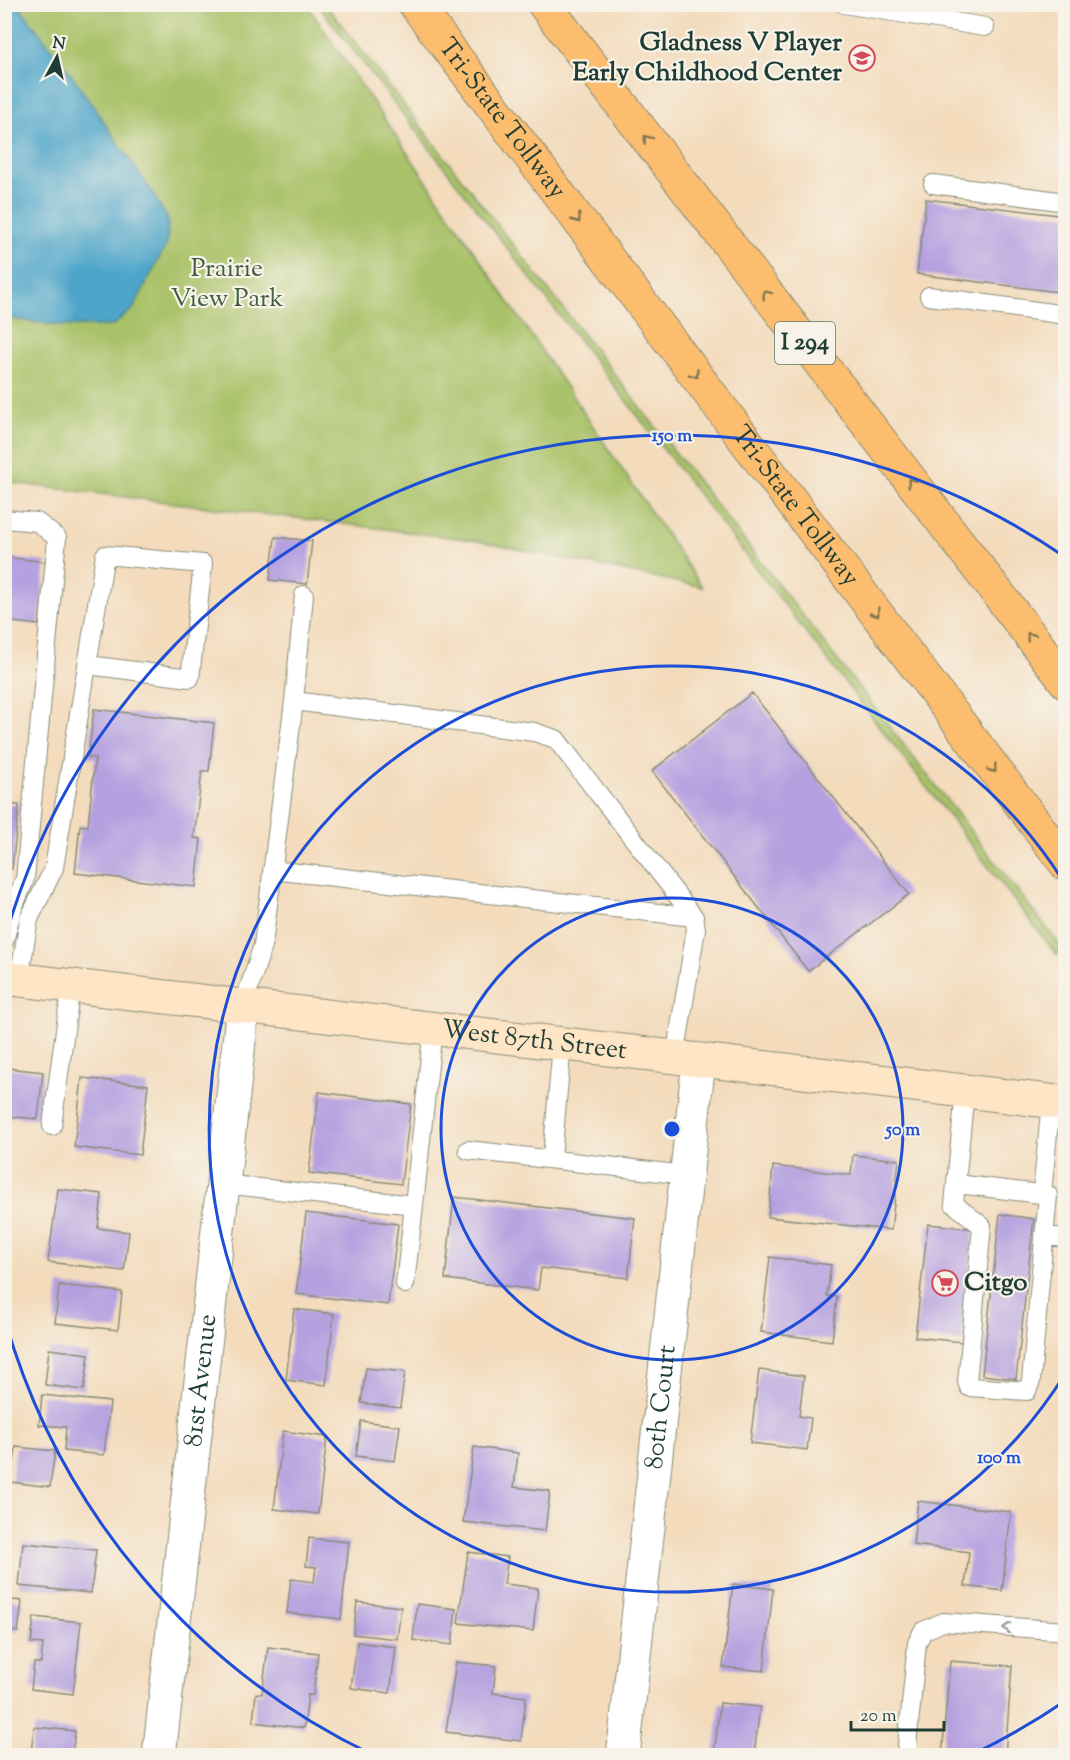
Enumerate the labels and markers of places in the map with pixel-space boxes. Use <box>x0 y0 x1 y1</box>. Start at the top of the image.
place label: Gladness V Player Early Childhood Center <box>572 25 842 92</box>
school or university icon: Gladness V Player Early Childhood Center <box>847 43 877 73</box>
centre of rings <box>662 1119 682 1139</box>
place label: Citgo <box>964 1265 1028 1302</box>
supermarket icon: Citgo <box>930 1268 960 1298</box>

